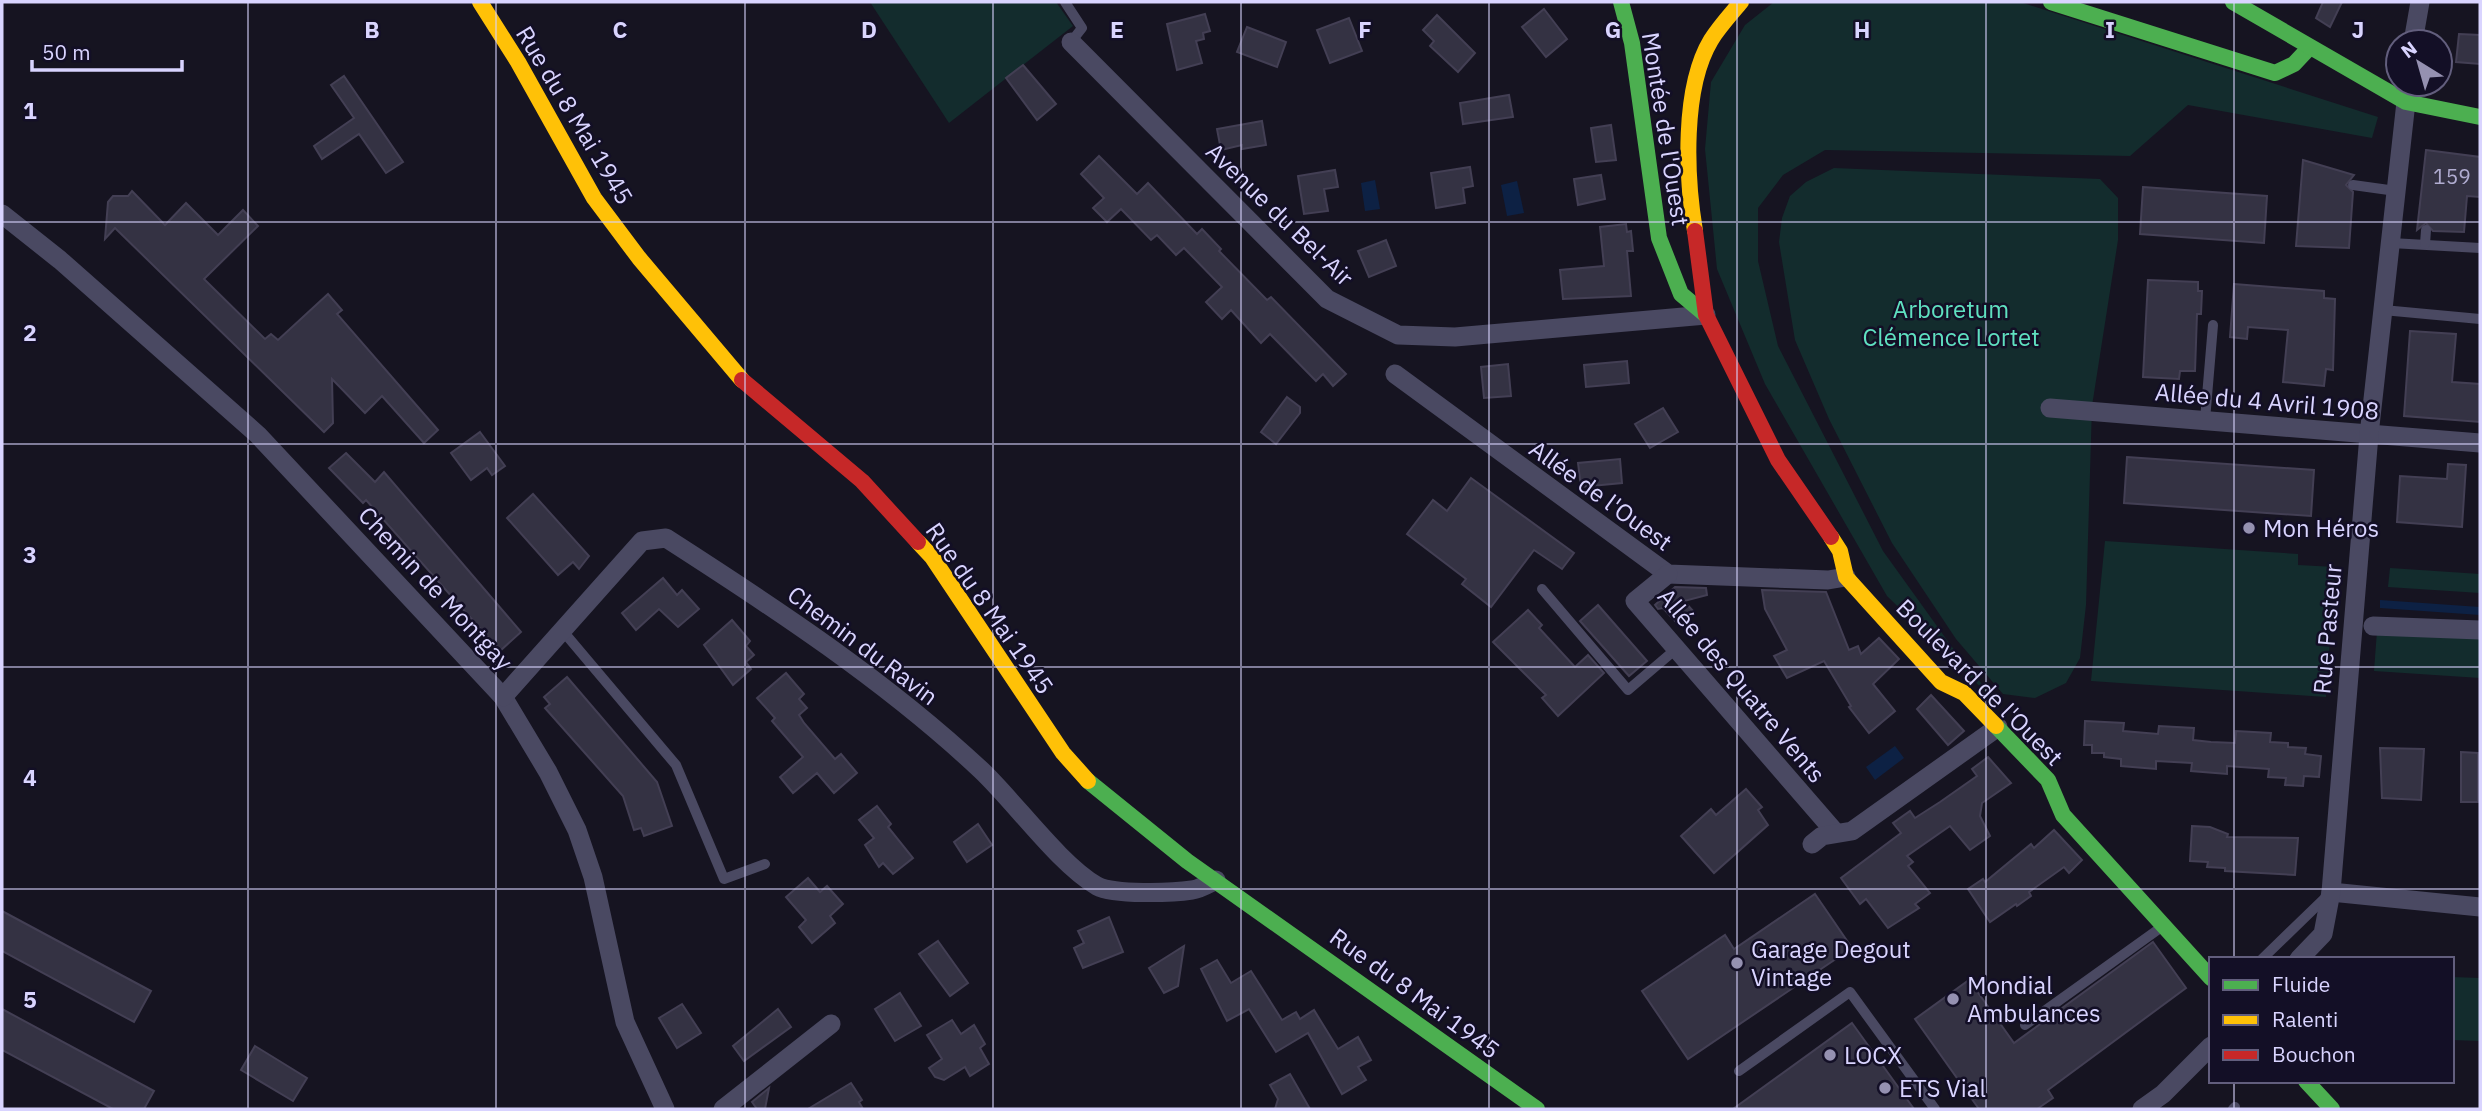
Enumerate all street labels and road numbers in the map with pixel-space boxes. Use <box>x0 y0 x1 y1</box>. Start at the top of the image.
street label: Rue du 8 Mai 1945 <box>509 20 641 210</box>
street label: Montée de l'Ouest <box>1635 30 1697 228</box>
street label: Avenue du Bel-Air <box>1199 135 1361 293</box>
street label: Allée du 4 Avril 1908 <box>2154 375 2380 427</box>
street label: Allée de l'Ouest <box>1523 432 1679 558</box>
street label: Chemin de Montgay <box>352 499 520 677</box>
street label: Rue du 8 Mai 1945 <box>919 516 1061 700</box>
street label: Rue Pasteur <box>2305 562 2349 695</box>
street label: Chemin du Ravin <box>781 578 945 712</box>
street label: Allée des Quatre Vents <box>1651 581 1833 789</box>
street label: Boulevard de l'Ouest <box>1890 592 2070 772</box>
street label: Rue du 8 Mai 1945 <box>1324 920 1506 1066</box>

